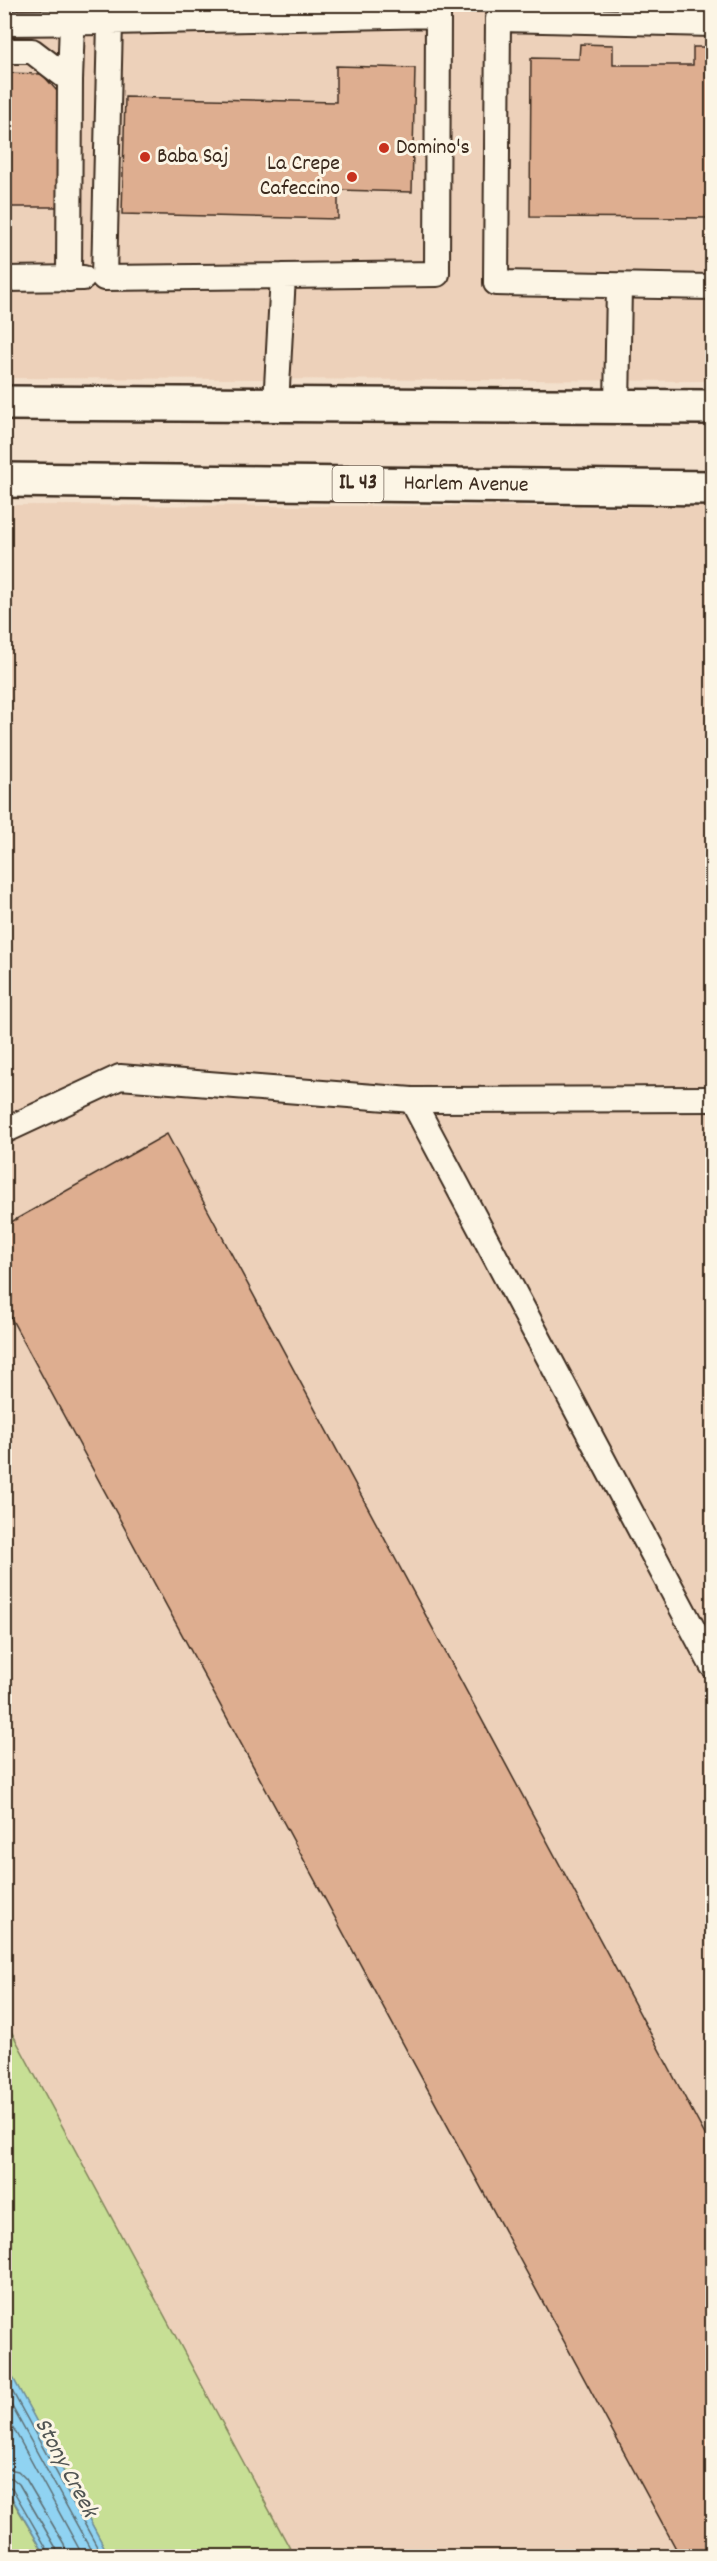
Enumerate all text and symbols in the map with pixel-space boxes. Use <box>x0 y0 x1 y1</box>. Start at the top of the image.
place label: Domino's <box>396 133 470 164</box>
marker: Domino's <box>377 141 391 155</box>
place label: Baba Saj <box>157 142 228 173</box>
place label: La Crepe Cafeccino <box>260 149 340 205</box>
marker: Baba Saj <box>138 150 152 164</box>
marker: La Crepe Cafeccino <box>345 170 359 184</box>
road number: IL 43 <box>332 466 384 502</box>
street label: Harlem Avenue <box>403 468 529 502</box>
water label: Stony Creek <box>25 2412 106 2526</box>

